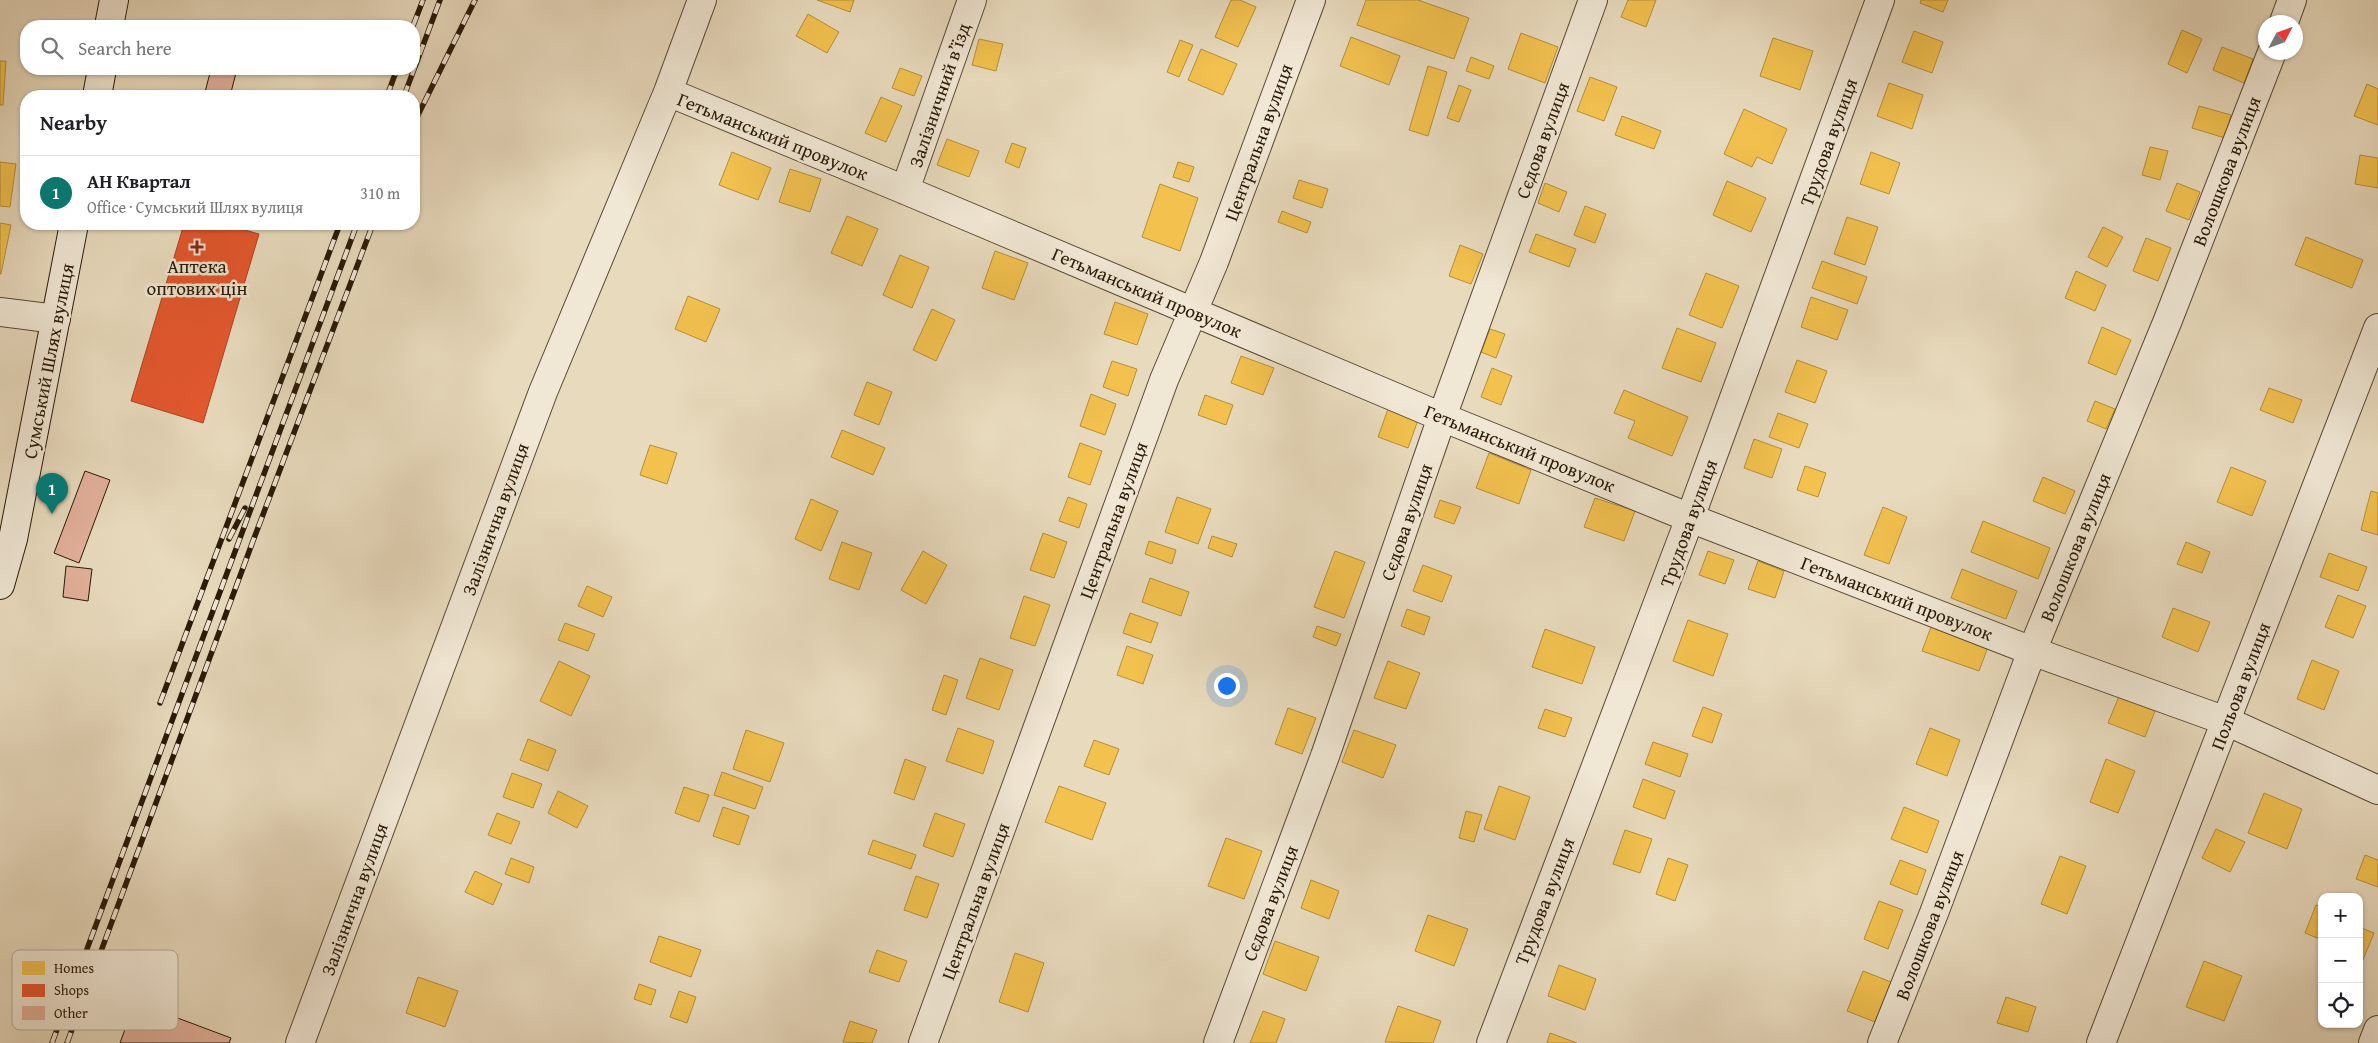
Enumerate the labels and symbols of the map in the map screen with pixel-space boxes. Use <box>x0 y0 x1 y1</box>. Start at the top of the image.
north arrow <box>2258 15 2303 60</box>
street label: Залізничний в’їзд <box>901 19 977 171</box>
street label: Центральна вулиця <box>1217 59 1300 225</box>
street label: Трудова вулиця <box>1792 74 1864 210</box>
street label: Сєдова вулиця <box>1508 77 1576 202</box>
street label: Гетьманський провулок <box>673 85 873 187</box>
street label: Волошкова вулиця <box>2185 92 2268 250</box>
street label: Гетьманський провулок <box>1048 239 1246 345</box>
marker: Аптека оптових цін <box>191 241 203 253</box>
place label: Аптека оптових цін <box>147 252 247 302</box>
street label: Сумський Шлях вулиця <box>15 260 81 461</box>
street label: Гетьманський провулок <box>1420 397 1620 499</box>
street label: Центральна вулиця <box>1072 437 1155 603</box>
street label: Залізнична вулиця <box>454 438 536 599</box>
street label: Трудова вулиця <box>1652 455 1724 591</box>
street label: Сєдова вулиця <box>1373 459 1439 584</box>
street label: Волошкова вулиця <box>2032 468 2118 626</box>
pin: 1 <box>36 473 68 514</box>
street label: Гетьманський провулок <box>1797 548 1997 648</box>
street label: Польова вулиця <box>2203 618 2277 754</box>
your location <box>1214 673 1240 699</box>
street label: Залізнична вулиця <box>313 818 395 979</box>
street label: Центральна вулиця <box>934 818 1017 984</box>
street label: Трудова вулиця <box>1507 833 1581 969</box>
street label: Сєдова вулиця <box>1235 841 1305 965</box>
street label: Волошкова вулиця <box>1888 846 1971 1004</box>
legend <box>12 950 178 1030</box>
text: Homes <box>54 958 94 978</box>
text: Shops <box>54 980 89 1000</box>
text: Other <box>54 1003 88 1023</box>

